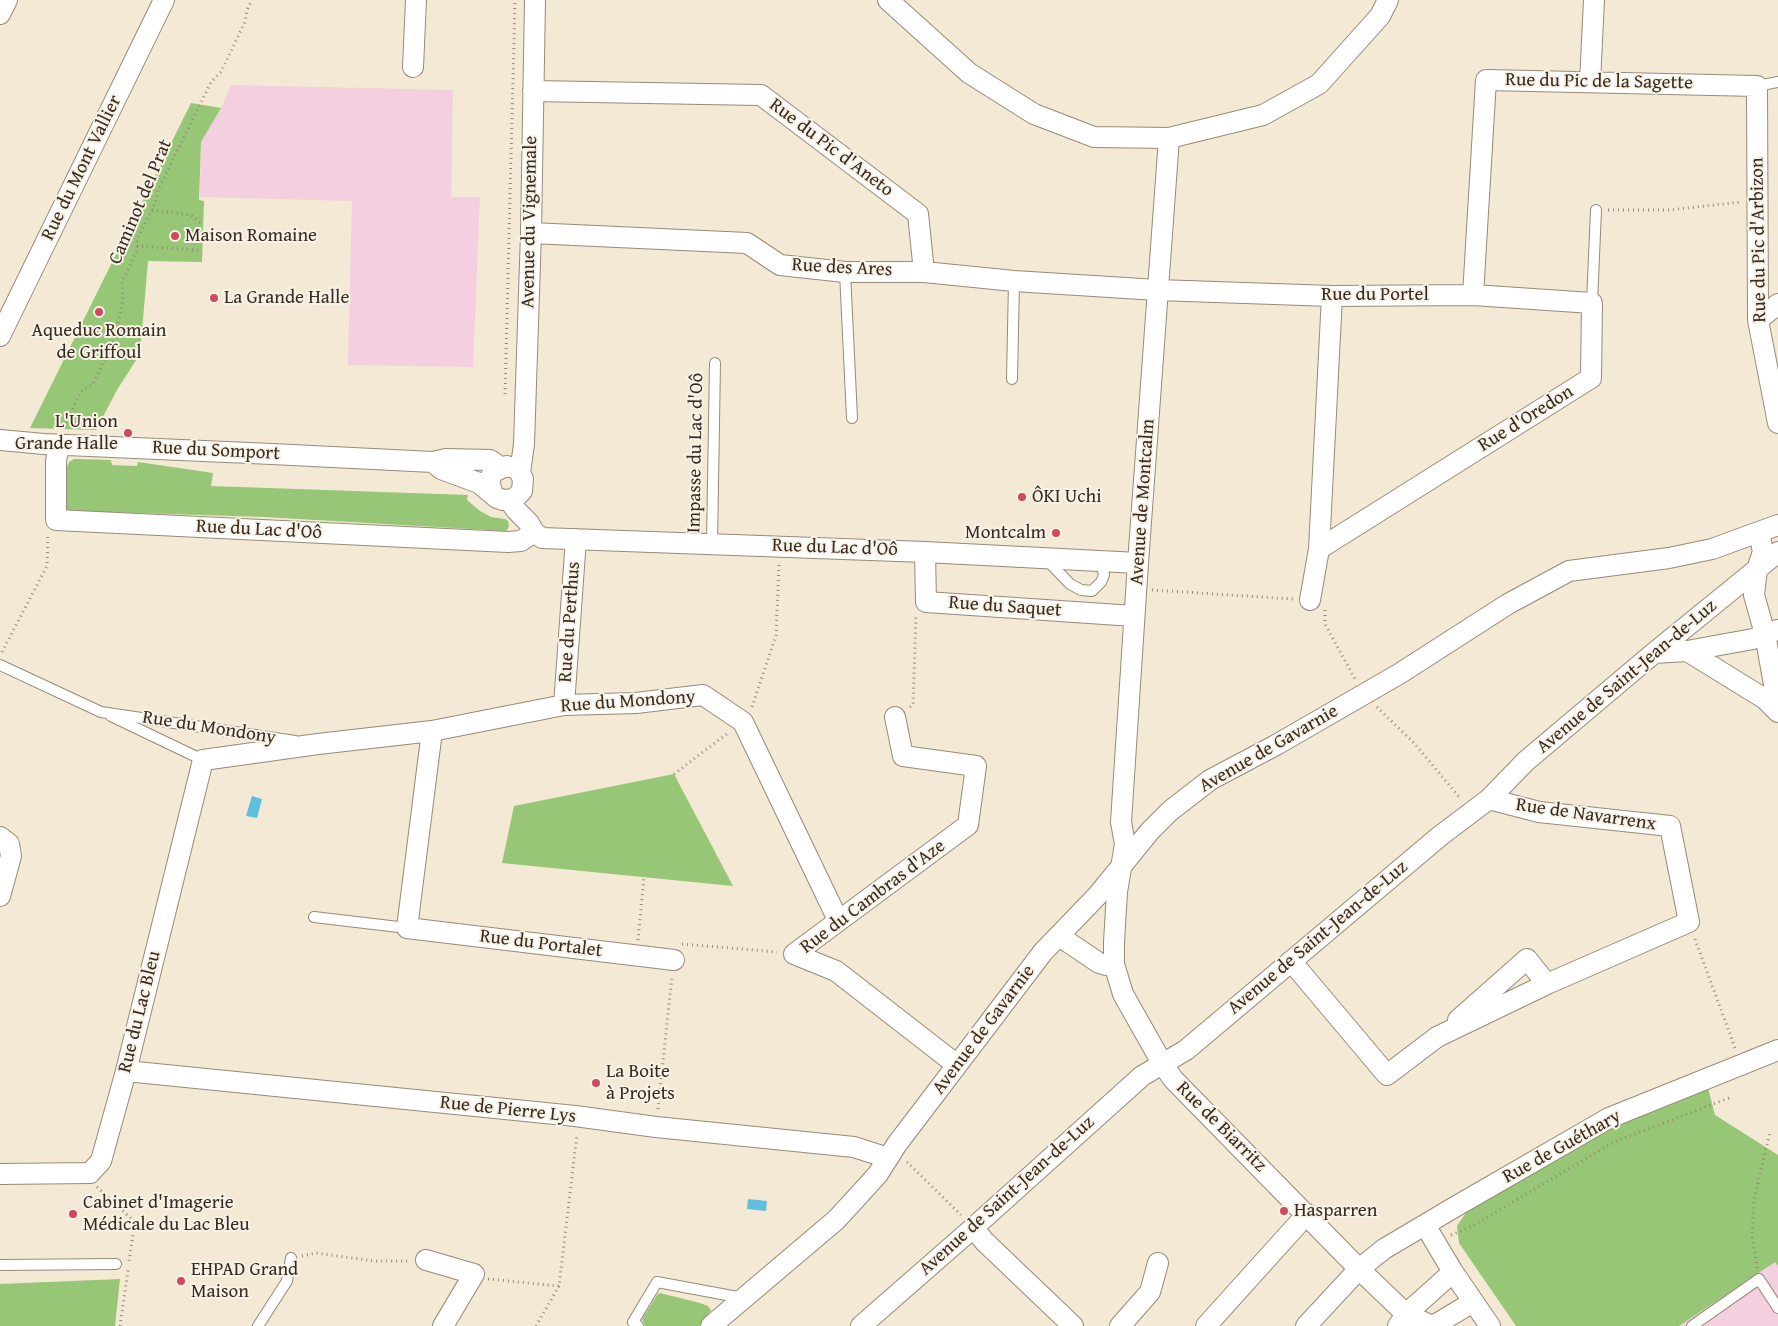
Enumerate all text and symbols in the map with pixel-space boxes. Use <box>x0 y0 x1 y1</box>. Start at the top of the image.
street label: Rue du Pic de la Sagette <box>1505 69 1693 95</box>
street label: Rue du Mont Vallier <box>37 92 127 244</box>
street label: Rue du Pic d'Aneto <box>764 94 898 202</box>
street label: Avenue du Vignemale <box>517 135 543 309</box>
street label: Caminot del Prat <box>104 136 178 268</box>
street label: Rue du Pic d'Arbizon <box>1746 157 1772 323</box>
place label: Maison Romaine <box>185 225 317 247</box>
marker: Maison Romaine <box>169 230 181 242</box>
street label: Rue des Ares <box>791 254 893 282</box>
street label: Rue du Portel <box>1321 284 1429 306</box>
place label: La Grande Halle <box>224 287 349 309</box>
marker: La Grande Halle <box>208 292 220 304</box>
marker: Aqueduc Romain de Griffoul <box>93 306 105 318</box>
place label: Aqueduc Romain de Griffoul <box>32 320 166 364</box>
street label: Impasse du Lac d'Oô <box>683 373 709 533</box>
street label: Rue d'Oredon <box>1474 381 1578 457</box>
place label: L'Union Grande Halle <box>15 411 118 455</box>
street label: Avenue de Montcalm <box>1126 418 1160 586</box>
marker: L'Union Grande Halle <box>122 427 134 439</box>
street label: Rue du Somport <box>152 436 280 466</box>
place label: ÔKI Uchi <box>1032 486 1101 508</box>
marker: ÔKI Uchi <box>1016 491 1028 503</box>
street label: Rue du Lac d'Oô <box>195 515 323 545</box>
place label: Montcalm <box>965 522 1046 544</box>
marker: Montcalm <box>1050 527 1062 539</box>
street label: Rue du Lac d'Oô <box>772 534 898 562</box>
street label: Rue du Perthus <box>554 561 586 683</box>
street label: Rue du Saquet <box>948 592 1062 622</box>
street label: Avenue de Saint-Jean-de-Luz <box>1532 595 1722 759</box>
street label: Rue du Mondony <box>560 686 696 718</box>
street label: Avenue de Gavarnie <box>1196 700 1342 798</box>
street label: Rue du Mondony <box>141 706 277 750</box>
street label: Rue de Navarrenx <box>1514 794 1658 836</box>
street label: Rue du Cambras d'Aze <box>796 835 950 959</box>
street label: Avenue de Saint-Jean-de-Luz <box>1223 856 1413 1020</box>
street label: Rue du Portalet <box>478 925 604 963</box>
street label: Rue du Lac Bleu <box>114 949 166 1075</box>
street label: Avenue de Gavarnie <box>928 961 1040 1099</box>
place label: La Boite à Projets <box>606 1061 675 1105</box>
marker: La Boite à Projets <box>590 1077 602 1089</box>
street label: Rue de Biarritz <box>1171 1077 1271 1177</box>
street label: Rue de Pierre Lys <box>439 1092 577 1128</box>
street label: Rue de Guéthary <box>1499 1105 1625 1189</box>
street label: Avenue de Saint-Jean-de-Luz <box>915 1111 1099 1281</box>
place label: Cabinet d'Imagerie Médicale du Lac Bleu <box>83 1192 250 1236</box>
place label: Hasparren <box>1294 1200 1377 1222</box>
marker: Hasparren <box>1278 1205 1290 1217</box>
marker: Cabinet d'Imagerie Médicale du Lac Bleu <box>67 1208 79 1220</box>
place label: EHPAD Grand Maison <box>191 1259 298 1303</box>
marker: EHPAD Grand Maison <box>175 1275 187 1287</box>

